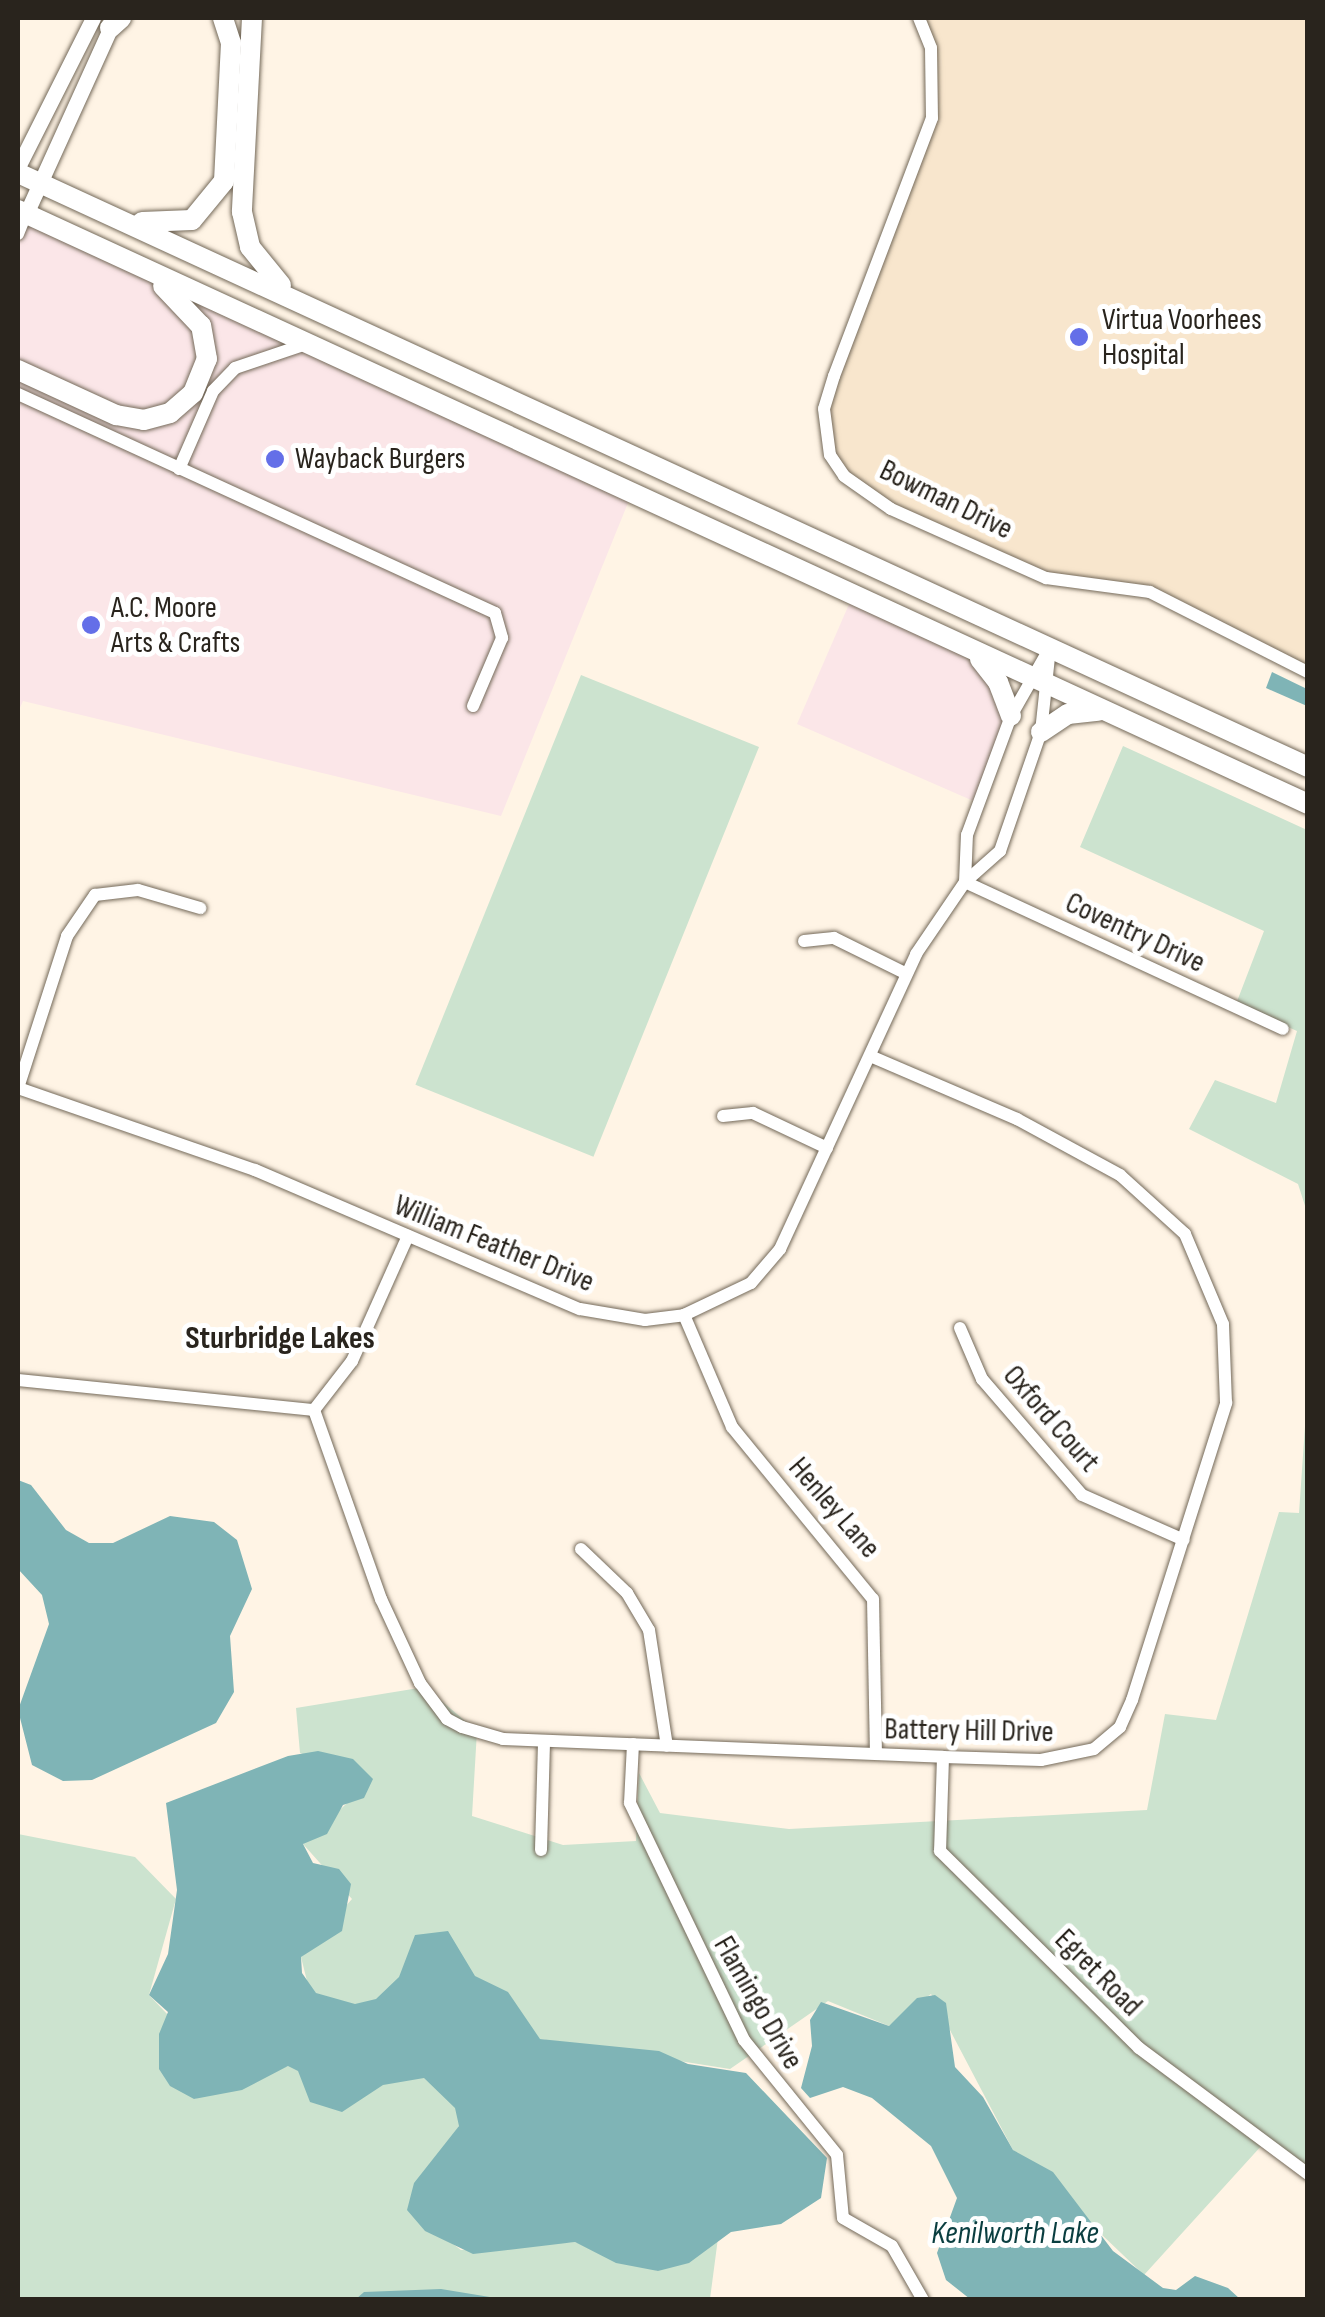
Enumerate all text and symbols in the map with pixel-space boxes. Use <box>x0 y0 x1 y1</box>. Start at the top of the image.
place label: Virtua Voorhees Hospital <box>1102 302 1262 372</box>
marker: Virtua Voorhees Hospital <box>1066 324 1092 350</box>
place label: Wayback Burgers <box>295 441 465 477</box>
marker: Wayback Burgers <box>264 448 286 470</box>
street label: Bowman Drive <box>874 452 1018 548</box>
place label: A.C. Moore Arts & Crafts <box>111 590 240 660</box>
marker: A.C. Moore Arts & Crafts <box>80 614 102 636</box>
street label: Coventry Drive <box>1060 885 1210 981</box>
street label: William Feather Drive <box>389 1188 599 1300</box>
district label: Sturbridge Lakes <box>185 1320 375 1358</box>
street label: Oxford Court <box>995 1358 1107 1480</box>
street label: Henley Lane <box>781 1450 887 1566</box>
street label: Battery Hill Drive <box>884 1712 1054 1750</box>
street label: Egret Road <box>1047 1922 1149 2024</box>
street label: Flamingo Drive <box>705 1930 811 2076</box>
water label: Kenilworth Lake <box>931 2215 1099 2253</box>

